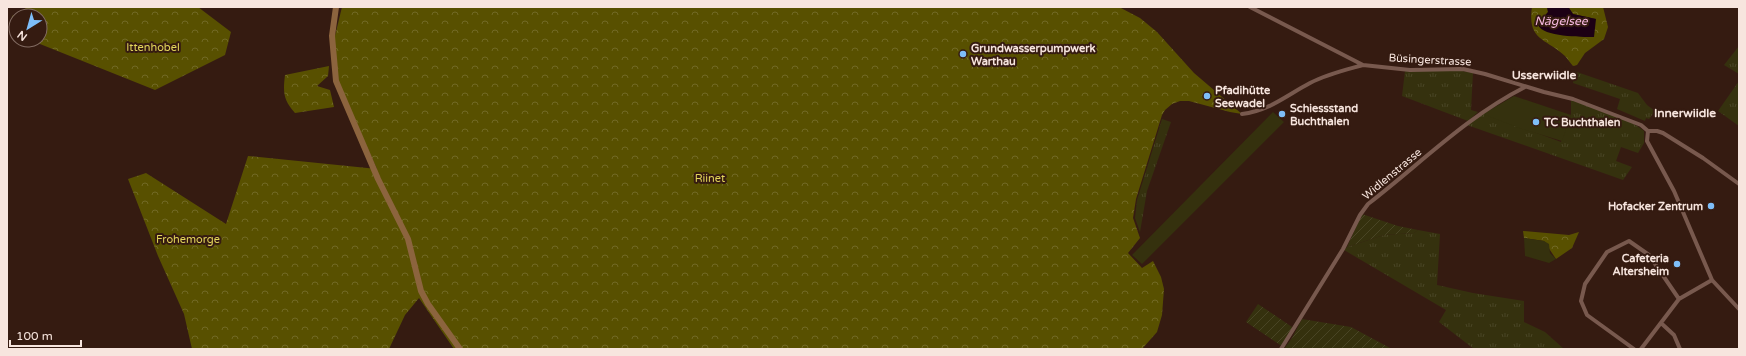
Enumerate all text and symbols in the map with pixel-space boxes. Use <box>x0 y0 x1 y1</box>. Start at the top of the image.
north arrow <box>8 8 48 48</box>
water label: Nägelsee <box>1534 14 1589 28</box>
text: N <box>15 28 30 43</box>
park label: Ittenhobel <box>126 41 180 54</box>
place label: Grundwasserpumpwerk Warthau <box>971 42 1095 68</box>
marker: Grundwasserpumpwerk Warthau <box>958 49 968 59</box>
street label: Büsingerstrasse <box>1388 51 1472 69</box>
district label: Usserwiidle <box>1512 68 1577 82</box>
place label: Pfadihütte Seewadel <box>1215 84 1271 110</box>
marker: Pfadihütte Seewadel <box>1202 91 1212 101</box>
place label: Schiessstand Buchthalen <box>1290 102 1358 128</box>
district label: Innerwiidle <box>1654 106 1716 120</box>
marker: Schiessstand Buchthalen <box>1277 109 1287 119</box>
place label: TC Buchthalen <box>1543 116 1621 129</box>
marker: TC Buchthalen <box>1531 117 1541 127</box>
street label: Widlenstrasse <box>1360 146 1424 202</box>
park label: Riinet <box>695 172 725 185</box>
place label: Hofacker Zentrum <box>1608 200 1703 213</box>
marker: Hofacker Zentrum <box>1706 201 1716 211</box>
park label: Frohemorge <box>156 233 220 246</box>
place label: Cafeteria Altersheim <box>1613 252 1669 278</box>
marker: Cafeteria Altersheim <box>1672 259 1682 269</box>
scale bar <box>10 322 81 348</box>
text: 100 m <box>16 329 53 343</box>

